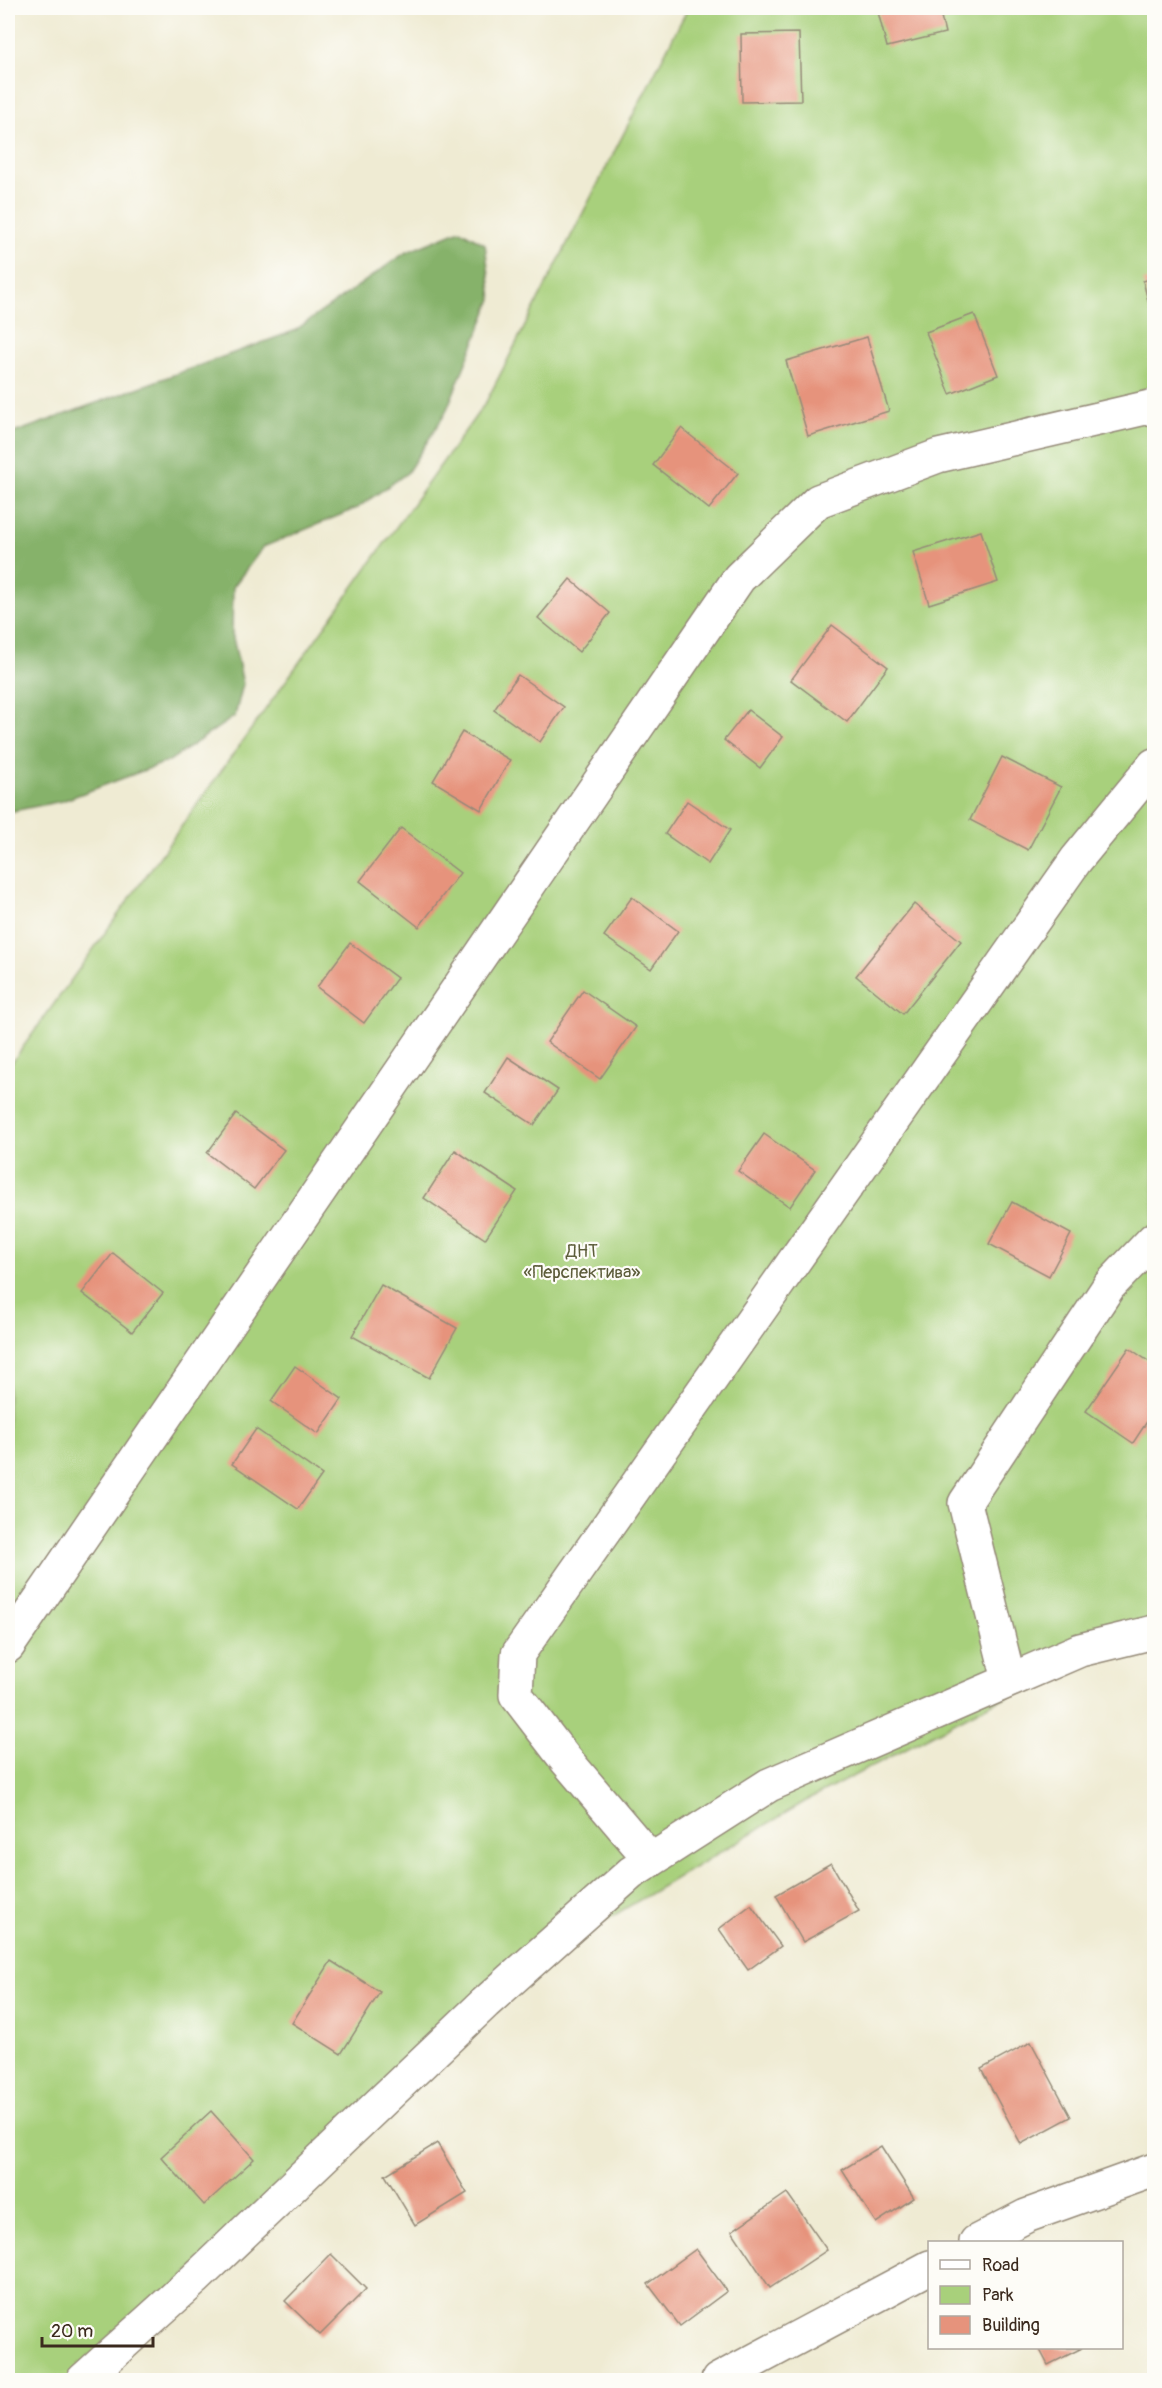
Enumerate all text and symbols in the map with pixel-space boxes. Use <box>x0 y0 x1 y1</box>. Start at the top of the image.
park label: ДНТ «Перспектива» <box>524 1240 640 1284</box>
legend <box>928 2241 1123 2349</box>
text: Road <box>982 2254 1019 2277</box>
text: Park <box>982 2284 1014 2307</box>
scale bar <box>42 2310 153 2348</box>
text: Building <box>982 2314 1040 2337</box>
text: 20 m <box>51 2320 93 2343</box>

